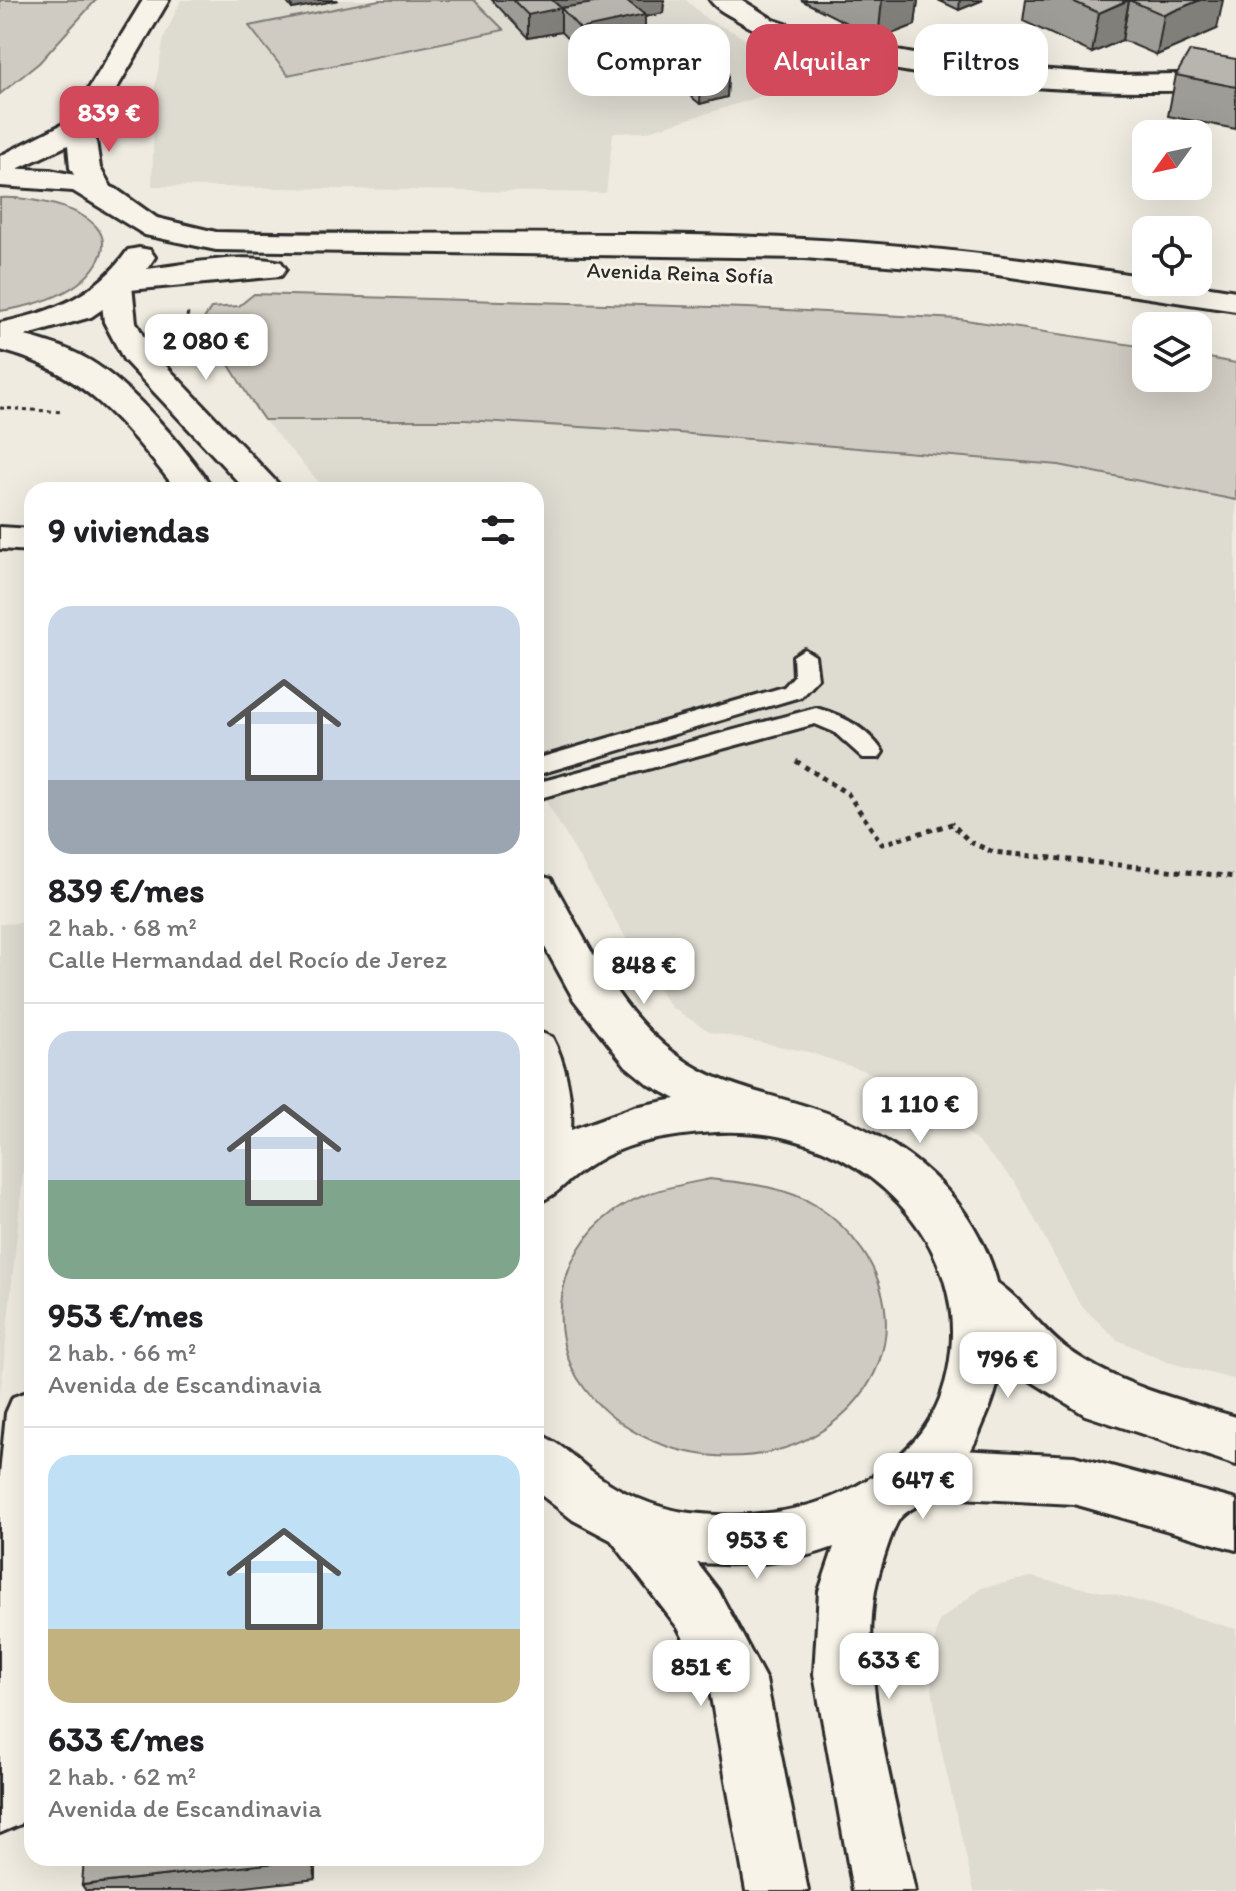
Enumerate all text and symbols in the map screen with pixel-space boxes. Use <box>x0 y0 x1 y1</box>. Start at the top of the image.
chip: Comprar <box>568 24 730 96</box>
chip: Alquilar <box>746 24 898 96</box>
chip: Filtros <box>914 24 1048 96</box>
pin: 839 € <box>53 86 165 154</box>
text: 839 € <box>78 96 140 128</box>
north arrow <box>1132 120 1212 200</box>
map controls <box>1132 120 1212 392</box>
button: locate <box>1132 216 1212 296</box>
street label: Avenida Reina Sofía <box>586 256 774 290</box>
button: layers <box>1132 312 1212 392</box>
pin: 2 080 € <box>132 314 280 382</box>
text: 2 080 € <box>163 324 249 356</box>
icon: filters <box>476 508 520 552</box>
text: 9 viviendas <box>48 510 210 551</box>
icon: home <box>212 658 356 802</box>
text: 839 €/mes <box>48 870 204 911</box>
text: 2 hab. · 68 m² <box>48 911 197 943</box>
pin: 848 € <box>588 938 700 1006</box>
text: Calle Hermandad del Rocío de Jerez <box>48 943 447 975</box>
text: 848 € <box>612 948 676 980</box>
pin: 1 110 € <box>846 1077 994 1145</box>
icon: home <box>212 1083 356 1227</box>
text: 1 110 € <box>881 1087 959 1119</box>
text: 953 €/mes <box>48 1295 203 1336</box>
pin: 796 € <box>952 1332 1064 1400</box>
text: 2 hab. · 66 m² <box>48 1336 196 1368</box>
text: 796 € <box>978 1342 1038 1374</box>
text: Avenida de Escandinavia <box>48 1368 322 1400</box>
pin: 647 € <box>867 1453 979 1521</box>
text: 647 € <box>892 1463 954 1495</box>
icon: home <box>212 1507 356 1651</box>
pin: 953 € <box>701 1513 813 1581</box>
text: 953 € <box>726 1523 788 1555</box>
pin: 633 € <box>833 1633 945 1701</box>
pin: 851 € <box>645 1640 757 1708</box>
text: 633 € <box>858 1643 920 1675</box>
text: 851 € <box>671 1650 731 1682</box>
text: 633 €/mes <box>48 1719 204 1760</box>
text: 2 hab. · 62 m² <box>48 1760 196 1792</box>
text: Avenida de Escandinavia <box>48 1792 322 1824</box>

